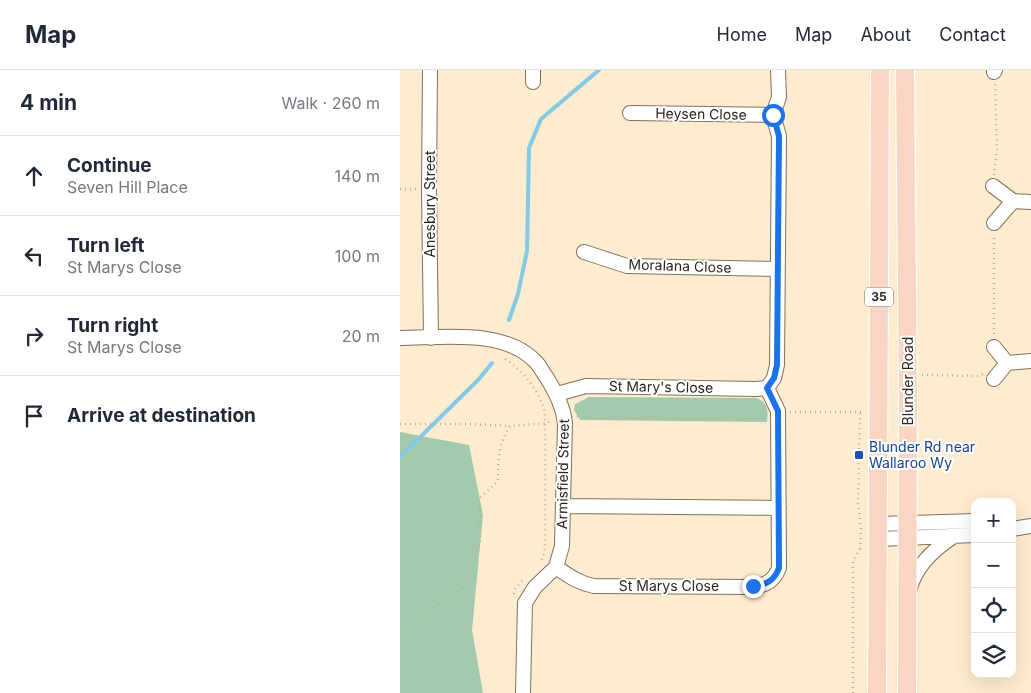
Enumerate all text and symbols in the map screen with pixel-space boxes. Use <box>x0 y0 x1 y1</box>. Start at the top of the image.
text: Map <box>25 20 76 49</box>
text: Home <box>717 24 767 45</box>
text: Map <box>795 24 832 45</box>
text: About <box>860 24 911 45</box>
text: Contact <box>939 24 1006 45</box>
text: 4 min <box>20 90 77 115</box>
text: Walk · 260 m <box>282 93 380 113</box>
street label: Heysen Close <box>655 104 747 123</box>
route start <box>762 104 785 127</box>
street label: Anesbury Street <box>421 150 438 258</box>
text: Continue <box>67 154 152 177</box>
icon: ahead <box>20 162 48 190</box>
text: 140 m <box>335 166 380 186</box>
text: Seven Hill Place <box>67 177 188 197</box>
text: Turn left <box>67 234 145 257</box>
icon: left <box>20 242 48 270</box>
text: 100 m <box>335 246 380 266</box>
street label: Moralana Close <box>628 255 732 276</box>
text: St Marys Close <box>67 257 182 277</box>
road number: 35 <box>865 288 893 306</box>
text: Turn right <box>67 314 158 337</box>
icon: right <box>20 322 48 350</box>
text: 20 m <box>342 326 380 346</box>
text: St Marys Close <box>67 337 182 357</box>
street label: Blunder Road <box>899 337 916 425</box>
street label: St Mary's Close <box>609 377 713 396</box>
icon: arrive <box>20 402 48 430</box>
text: Arrive at destination <box>67 404 256 427</box>
street label: Armisfield Street <box>553 418 572 529</box>
place label: Blunder Rd near Wallaroo Wy <box>869 438 975 471</box>
marker: Blunder Rd near Wallaroo Wy <box>853 449 865 461</box>
map controls <box>971 498 1016 678</box>
button: + <box>971 498 1016 543</box>
button: − <box>971 543 1016 588</box>
route end <box>742 575 765 598</box>
street label: St Marys Close <box>619 577 719 594</box>
button: locate <box>971 588 1016 633</box>
button: layers <box>971 633 1016 678</box>

